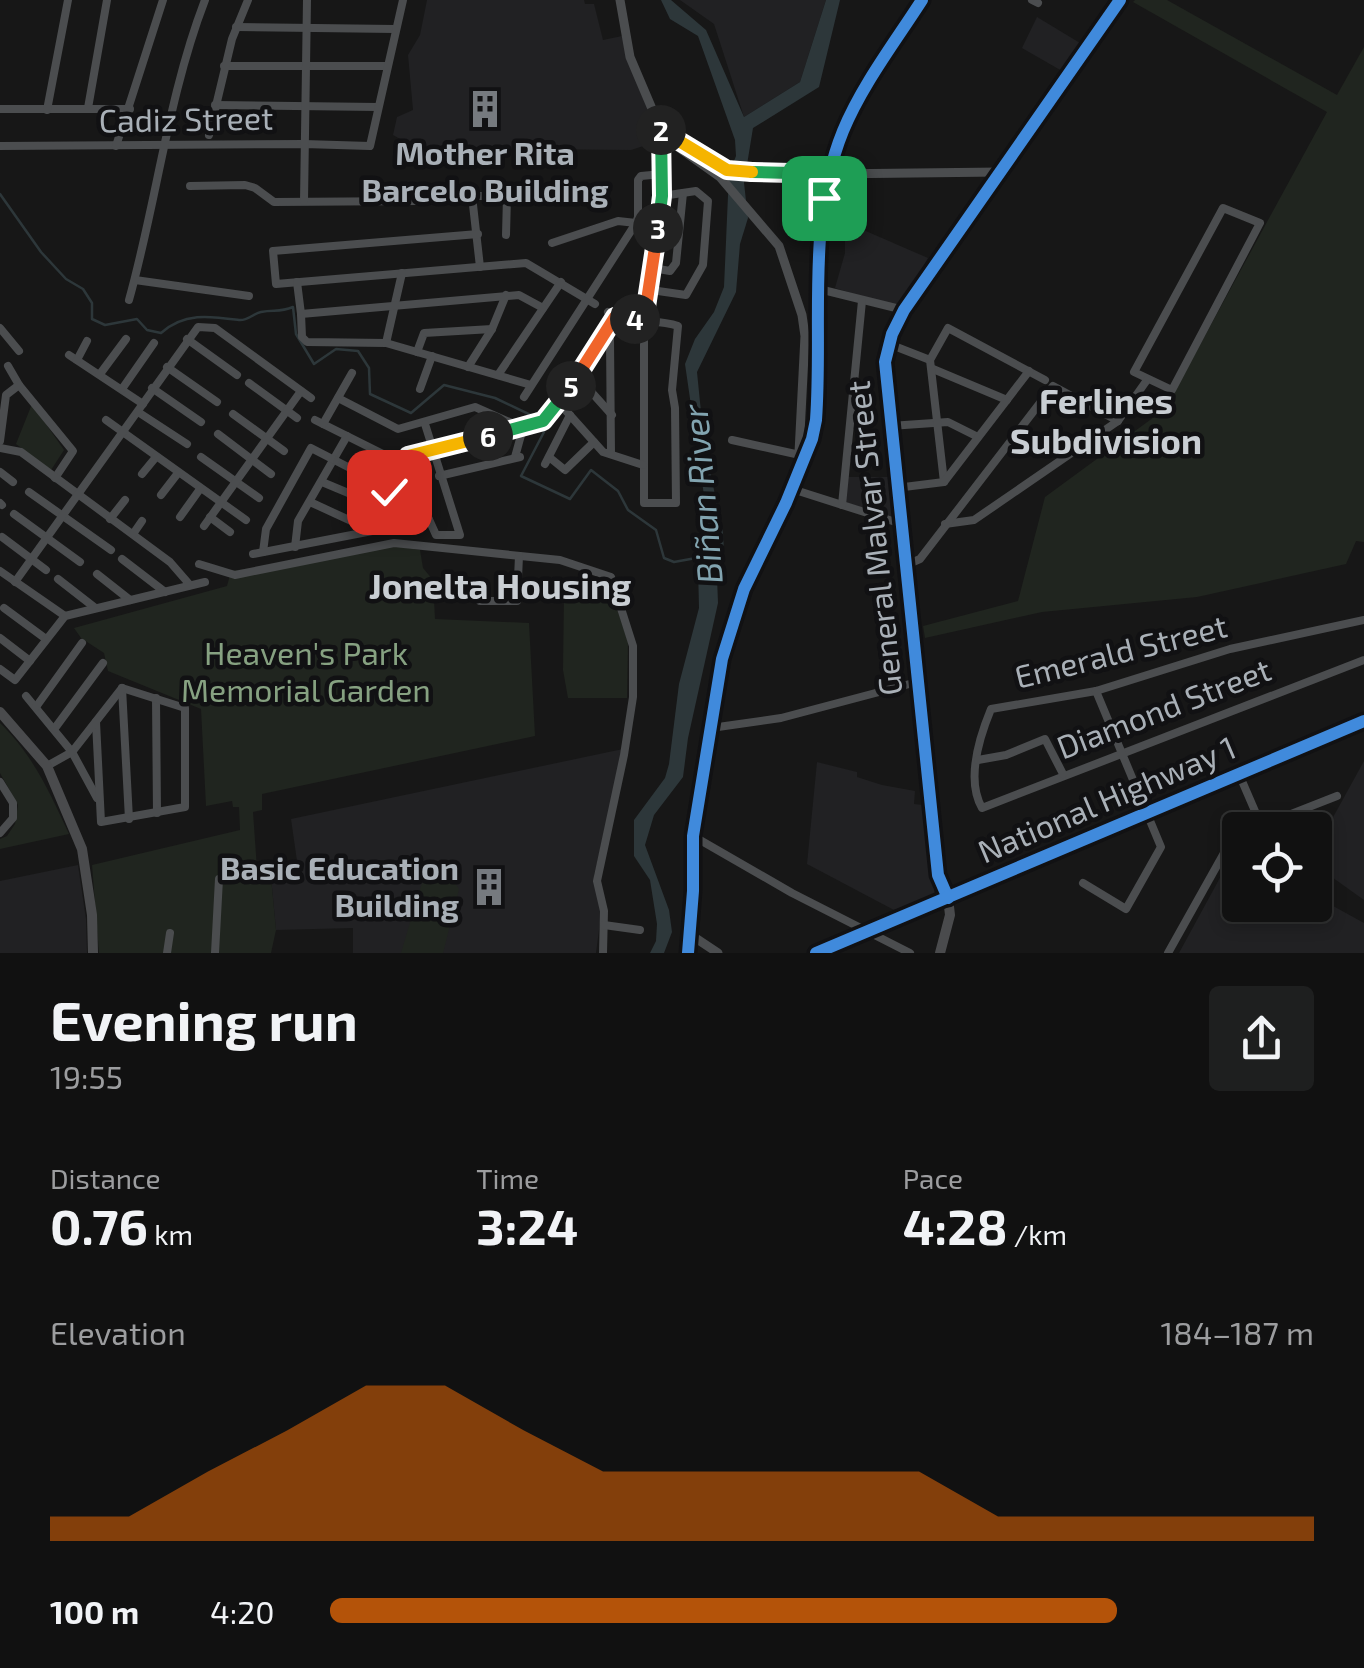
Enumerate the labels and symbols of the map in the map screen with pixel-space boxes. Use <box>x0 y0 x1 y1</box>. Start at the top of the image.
building icon: Mother Rita Barcelo Building <box>464 88 506 130</box>
street label: Cadiz Street <box>98 97 274 139</box>
pin: 2 <box>636 105 686 155</box>
place label: Mother Rita Barcelo Building <box>361 133 609 208</box>
pin <box>782 156 867 241</box>
pin: 3 <box>633 203 683 253</box>
pin: 4 <box>610 294 660 344</box>
pin: 5 <box>546 361 596 411</box>
street label: General Malvar Street <box>838 379 908 697</box>
district label: Ferlines Subdivision <box>1010 379 1202 461</box>
water label: Biñan River <box>672 402 730 586</box>
pin: 6 <box>463 411 513 461</box>
pin <box>347 450 432 535</box>
district label: Jonelta Housing <box>369 564 631 606</box>
street label: Emerald Street <box>1010 605 1231 695</box>
park label: Heaven's Park Memorial Garden <box>181 633 431 708</box>
street label: Diamond Street <box>1051 649 1276 765</box>
street label: National Highway 1 <box>972 727 1241 870</box>
place label: Basic Education Building <box>220 848 459 923</box>
building icon: Basic Education Building <box>468 866 510 908</box>

